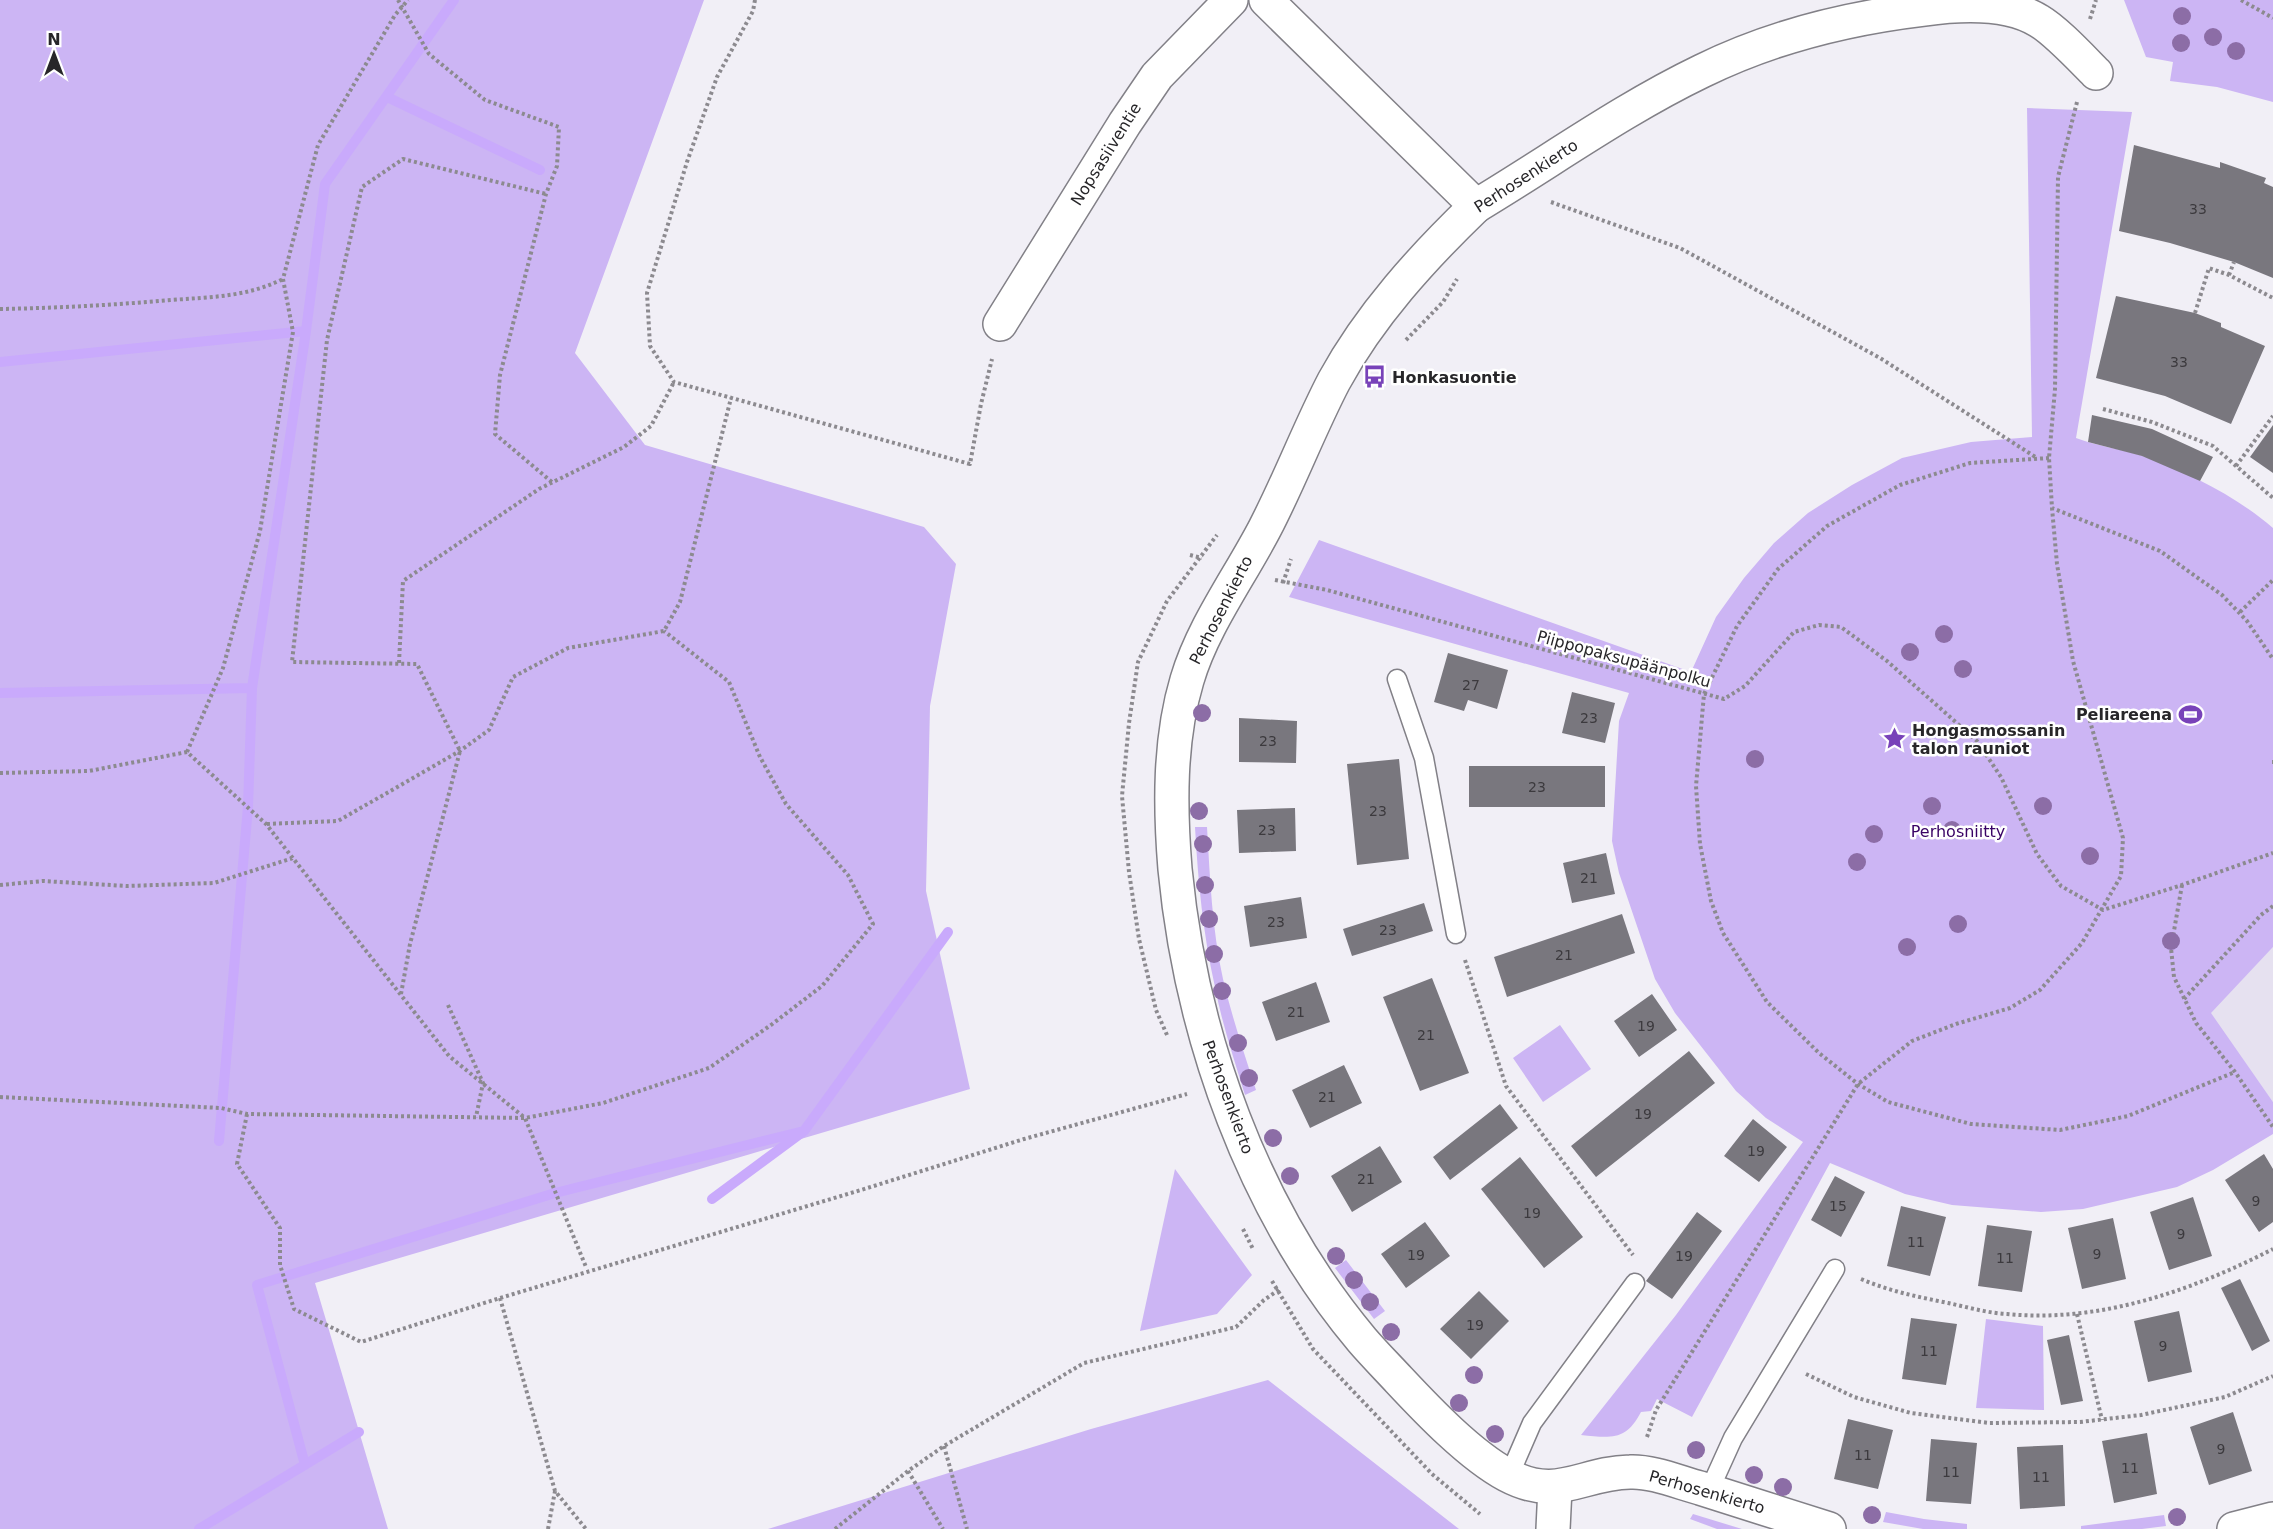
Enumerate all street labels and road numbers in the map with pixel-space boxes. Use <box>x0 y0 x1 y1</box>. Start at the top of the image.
street label: Nopsasiiventie <box>1067 99 1145 209</box>
street label: Perhosenkierto <box>1471 135 1581 217</box>
street label: Perhosenkierto <box>1185 552 1257 668</box>
street label: Piippopaksupäänpolku <box>1535 627 1713 691</box>
street label: Perhosenkierto <box>1199 1038 1257 1156</box>
street label: Perhosenkierto <box>1647 1466 1767 1518</box>

